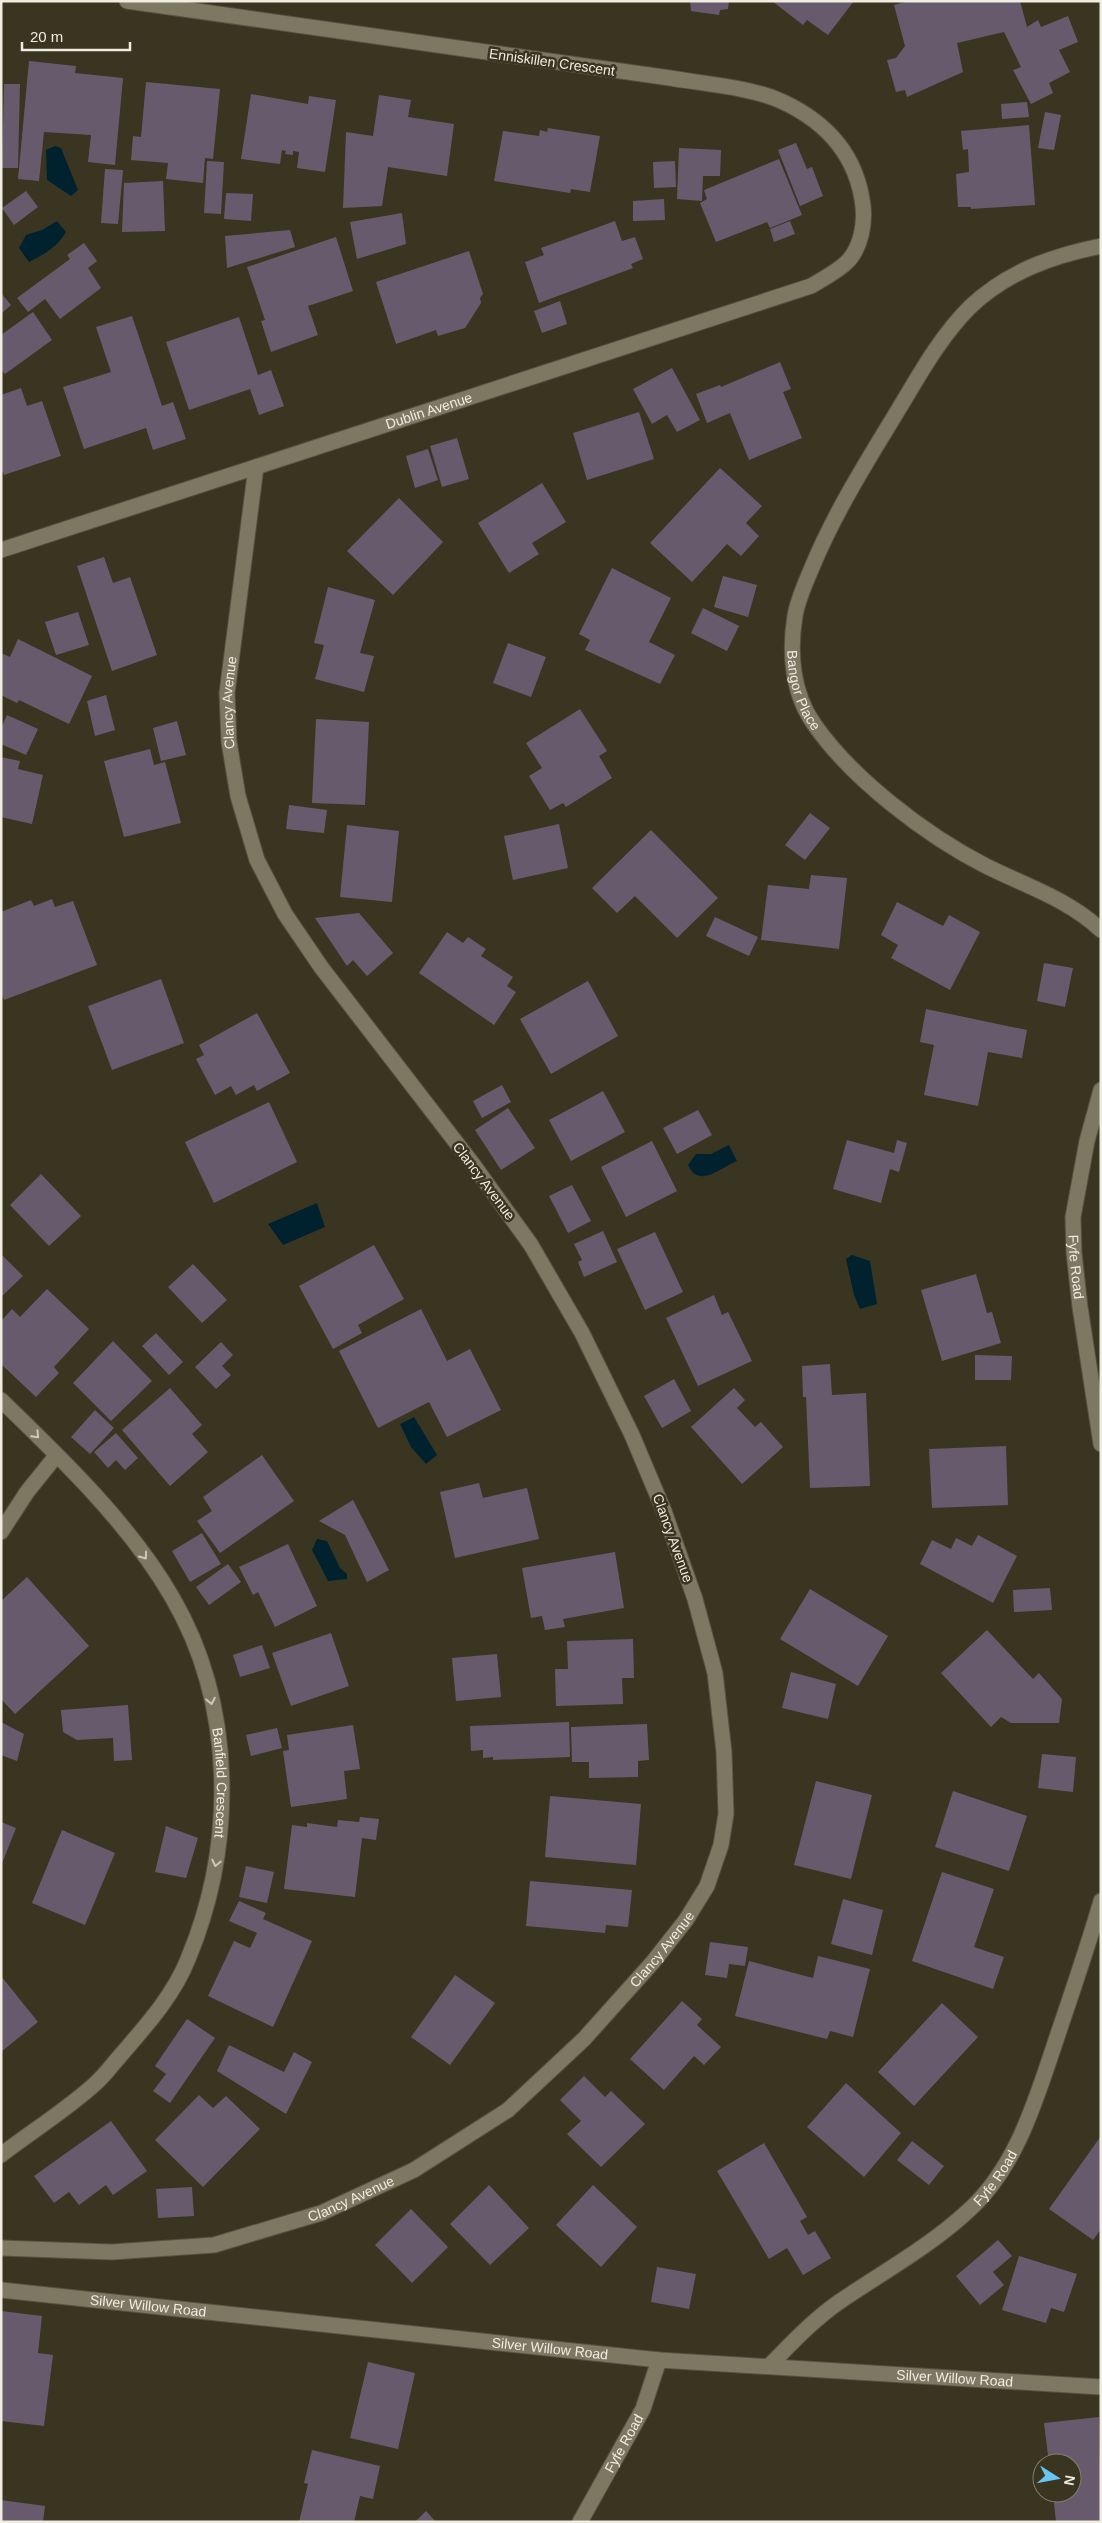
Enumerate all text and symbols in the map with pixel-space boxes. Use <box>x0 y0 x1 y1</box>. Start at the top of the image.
scale bar <box>22 20 130 52</box>
text: 20 m <box>30 28 63 45</box>
street label: Enniskillen Crescent <box>488 45 616 79</box>
street label: Dublin Avenue <box>384 389 474 432</box>
street label: Bangor Place <box>784 650 824 734</box>
street label: Clancy Avenue <box>219 655 240 750</box>
street label: Clancy Avenue <box>450 1139 519 1223</box>
street label: Fyfe Road <box>1065 1234 1087 1300</box>
one-way arrow <box>30 1429 39 1438</box>
street label: Clancy Avenue <box>650 1492 697 1585</box>
one-way arrow <box>138 1550 147 1560</box>
one-way arrow <box>206 1697 216 1706</box>
street label: Banfield Crescent <box>209 1726 230 1839</box>
one-way arrow <box>211 1858 222 1867</box>
street label: Clancy Avenue <box>626 1908 698 1990</box>
street label: Fyfe Road <box>970 2147 1020 2209</box>
street label: Clancy Avenue <box>306 2172 397 2225</box>
street label: Silver Willow Road <box>89 2292 207 2320</box>
street label: Silver Willow Road <box>491 2334 609 2363</box>
street label: Silver Willow Road <box>896 2367 1014 2390</box>
street label: Fyfe Road <box>601 2411 647 2476</box>
north arrow <box>1032 2453 1082 2503</box>
text: N <box>1061 2474 1079 2487</box>

